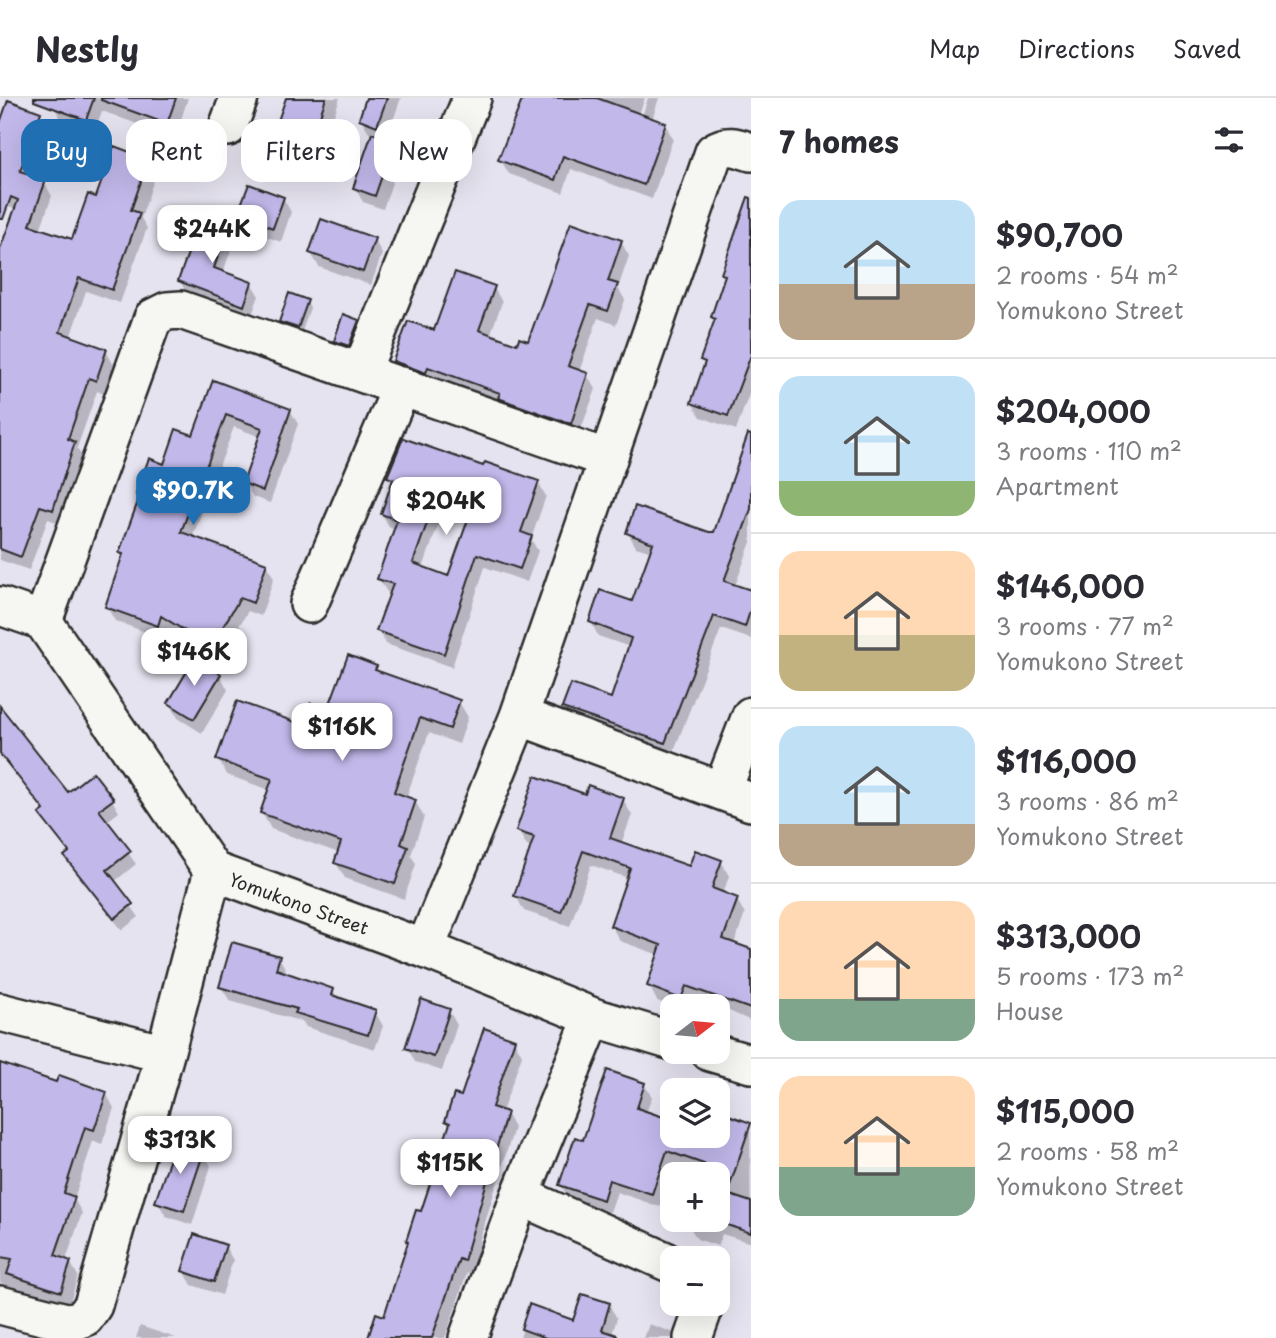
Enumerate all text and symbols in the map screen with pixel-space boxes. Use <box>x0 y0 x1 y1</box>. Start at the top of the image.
text: Nestly <box>35 23 139 73</box>
text: Map <box>929 30 980 66</box>
text: Directions <box>1018 30 1135 66</box>
text: Saved <box>1173 30 1241 66</box>
text: 7 homes <box>779 118 899 163</box>
chip: Buy <box>21 119 112 182</box>
chip: Rent <box>126 119 227 182</box>
chip: Filters <box>241 119 360 182</box>
chip: New <box>374 119 472 182</box>
icon: filters <box>1210 121 1248 159</box>
pin: $244K <box>163 206 261 265</box>
text: $244K <box>173 210 251 245</box>
text: $90,700 <box>996 212 1123 257</box>
icon: home <box>835 228 919 312</box>
text: 2 rooms · 54 m² <box>996 257 1179 292</box>
text: Yomukono Street <box>996 292 1183 327</box>
text: $204,000 <box>996 388 1151 433</box>
icon: home <box>835 404 919 488</box>
text: 3 rooms · 110 m² <box>996 433 1182 468</box>
pin: $90.7K <box>136 468 250 527</box>
text: Apartment <box>996 468 1119 503</box>
text: $90.7K <box>152 472 234 507</box>
pin: $204K <box>397 478 495 537</box>
text: $204K <box>406 482 486 517</box>
text: $146,000 <box>996 563 1145 608</box>
icon: home <box>835 579 919 663</box>
text: 3 rooms · 77 m² <box>996 608 1174 643</box>
pin: $146K <box>145 628 243 688</box>
text: $146K <box>157 633 231 668</box>
text: Yomukono Street <box>996 643 1183 678</box>
pin: $116K <box>293 704 391 763</box>
text: $116K <box>308 708 376 743</box>
text: $116,000 <box>996 738 1137 783</box>
icon: home <box>835 754 919 838</box>
text: 3 rooms · 86 m² <box>996 783 1179 818</box>
text: Yomukono Street <box>996 818 1183 853</box>
street label: Yomukono Street <box>225 865 373 941</box>
text: $313,000 <box>996 913 1141 958</box>
icon: home <box>835 929 919 1013</box>
text: 5 rooms · 173 m² <box>996 958 1184 993</box>
text: House <box>996 993 1063 1028</box>
north arrow <box>660 994 730 1064</box>
map controls <box>660 994 730 1316</box>
button: layers <box>660 1078 730 1148</box>
text: $115,000 <box>996 1088 1135 1133</box>
icon: home <box>835 1104 919 1188</box>
pin: $313K <box>131 1116 229 1176</box>
text: $313K <box>144 1121 216 1156</box>
text: 2 rooms · 58 m² <box>996 1133 1179 1168</box>
pin: $115K <box>401 1140 499 1199</box>
text: $115K <box>416 1144 484 1179</box>
button: + <box>660 1162 730 1232</box>
text: Yomukono Street <box>996 1168 1183 1203</box>
button: − <box>660 1246 730 1316</box>

